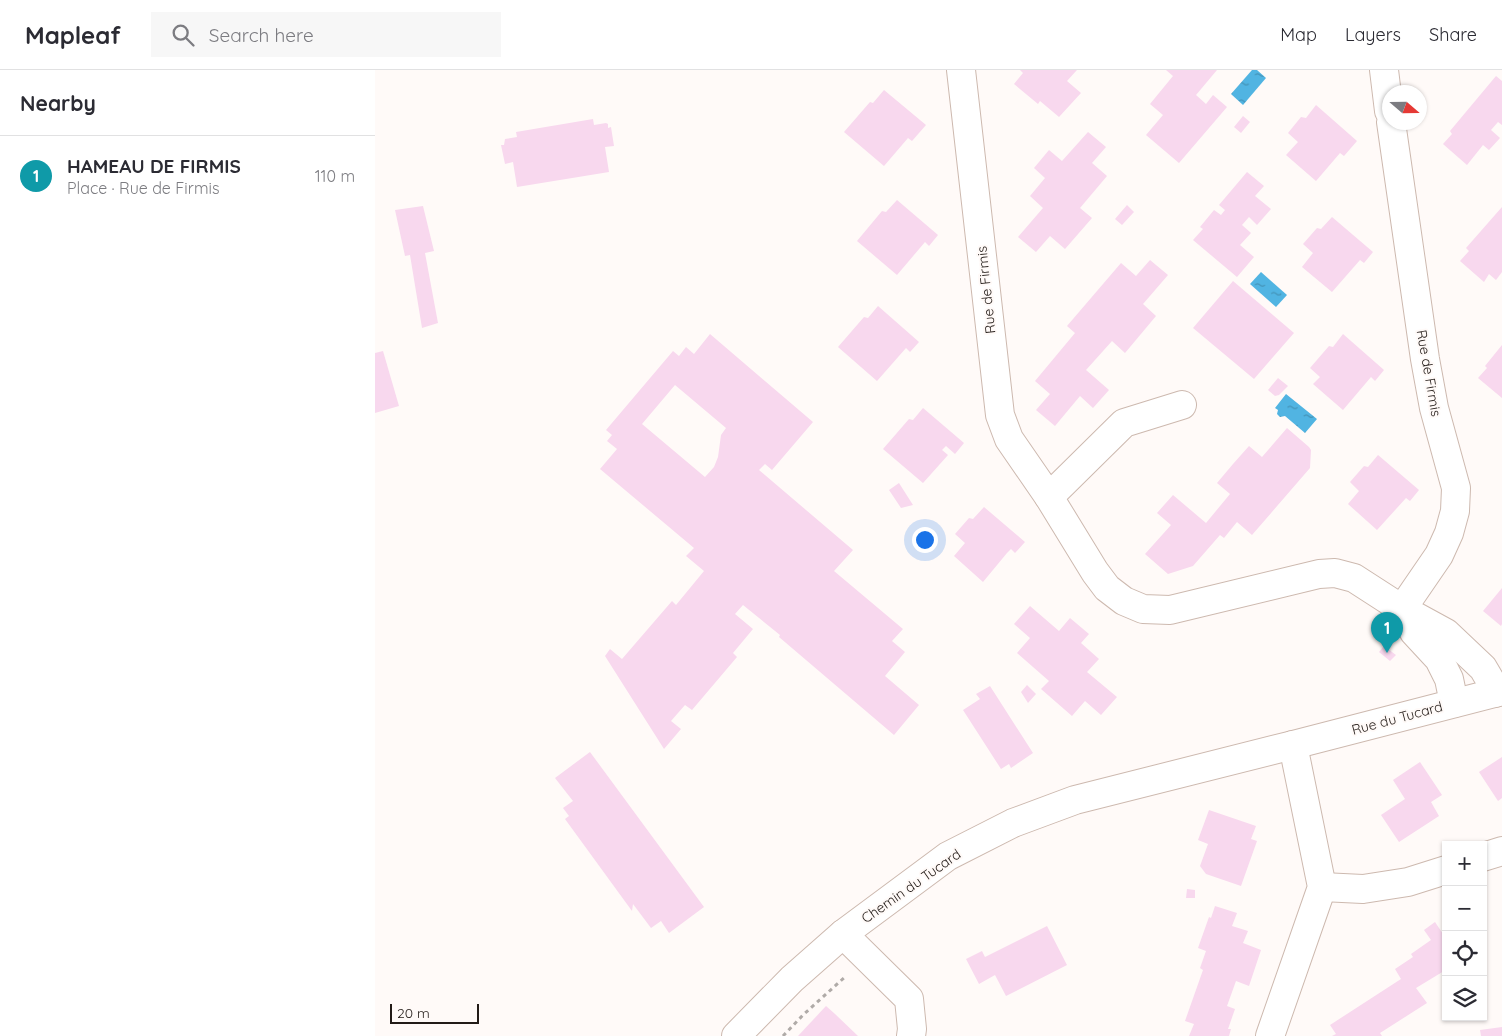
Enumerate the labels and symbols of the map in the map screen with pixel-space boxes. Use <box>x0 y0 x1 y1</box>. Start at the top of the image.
north arrow <box>1382 85 1427 130</box>
street label: Rue de Firmis <box>972 245 1000 335</box>
street label: Rue de Firmis <box>1413 328 1445 418</box>
your location <box>912 527 938 553</box>
pin: 1 <box>1371 612 1403 653</box>
street label: Rue du Tucard <box>1350 697 1444 739</box>
street label: Chemin du Tucard <box>858 845 964 927</box>
scale bar <box>390 1001 479 1024</box>

